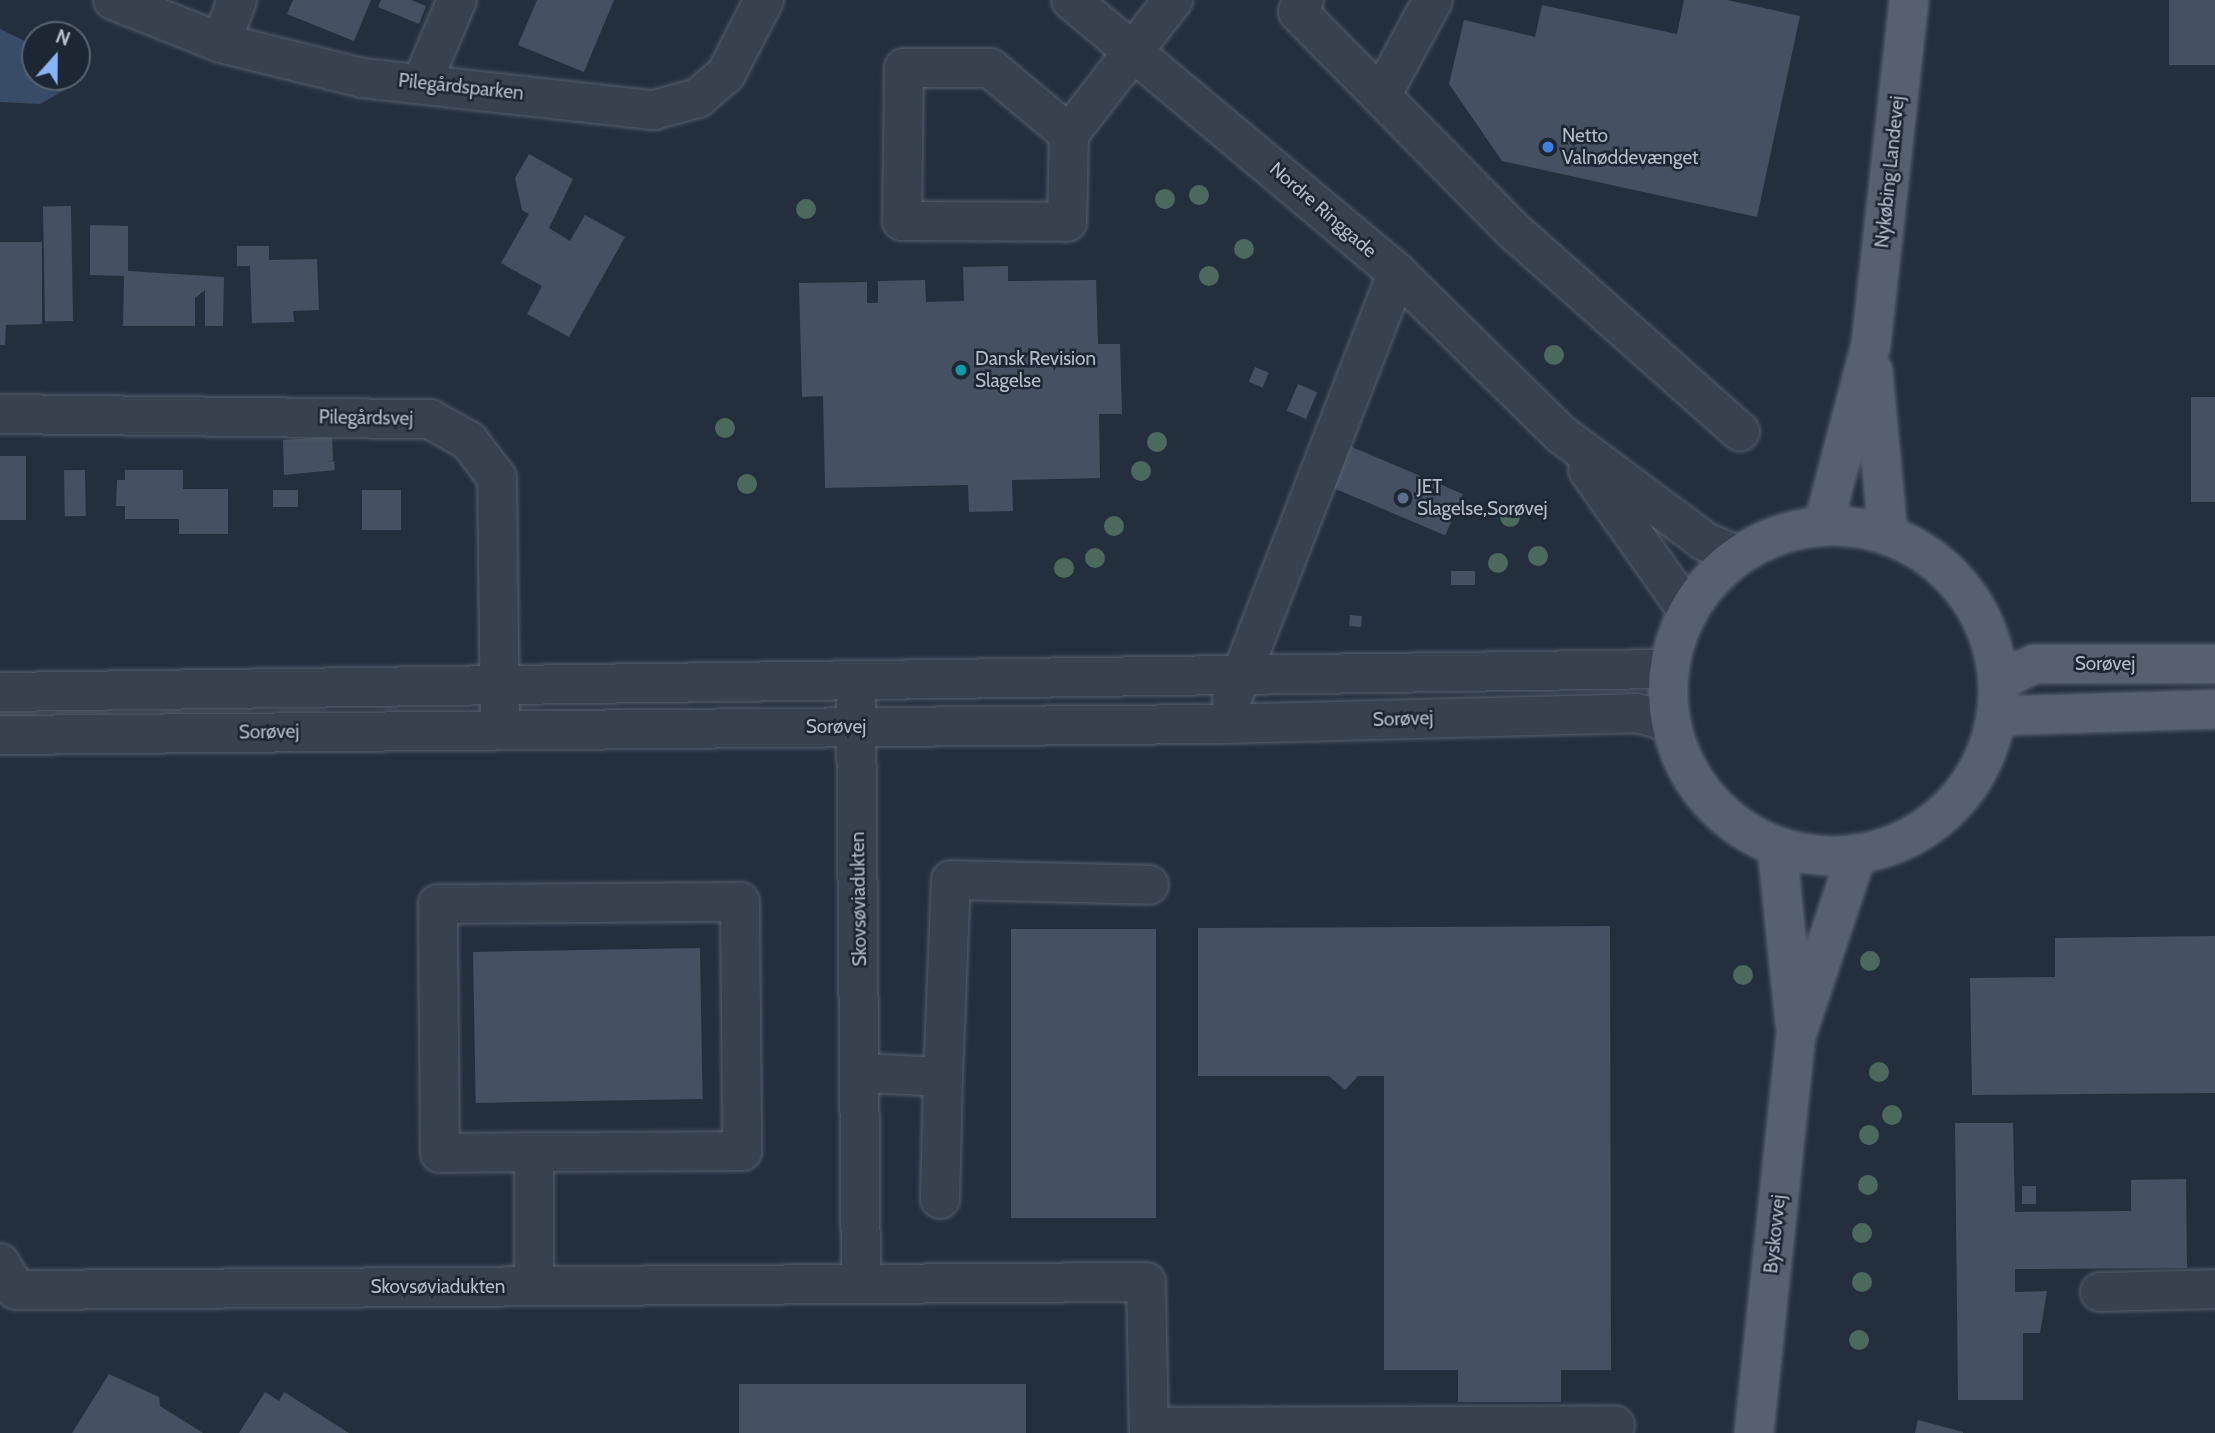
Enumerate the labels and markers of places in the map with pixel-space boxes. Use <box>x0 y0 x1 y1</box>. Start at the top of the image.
place label: Netto Valnøddevænget <box>1562 125 1699 169</box>
marker: Netto Valnøddevænget <box>1540 139 1556 155</box>
place label: Dansk Revision Slagelse <box>975 348 1096 392</box>
marker: Dansk Revision Slagelse <box>953 362 969 378</box>
place label: JET Slagelse,Sorøvej <box>1417 476 1547 520</box>
marker: JET Slagelse,Sorøvej <box>1395 490 1411 506</box>

